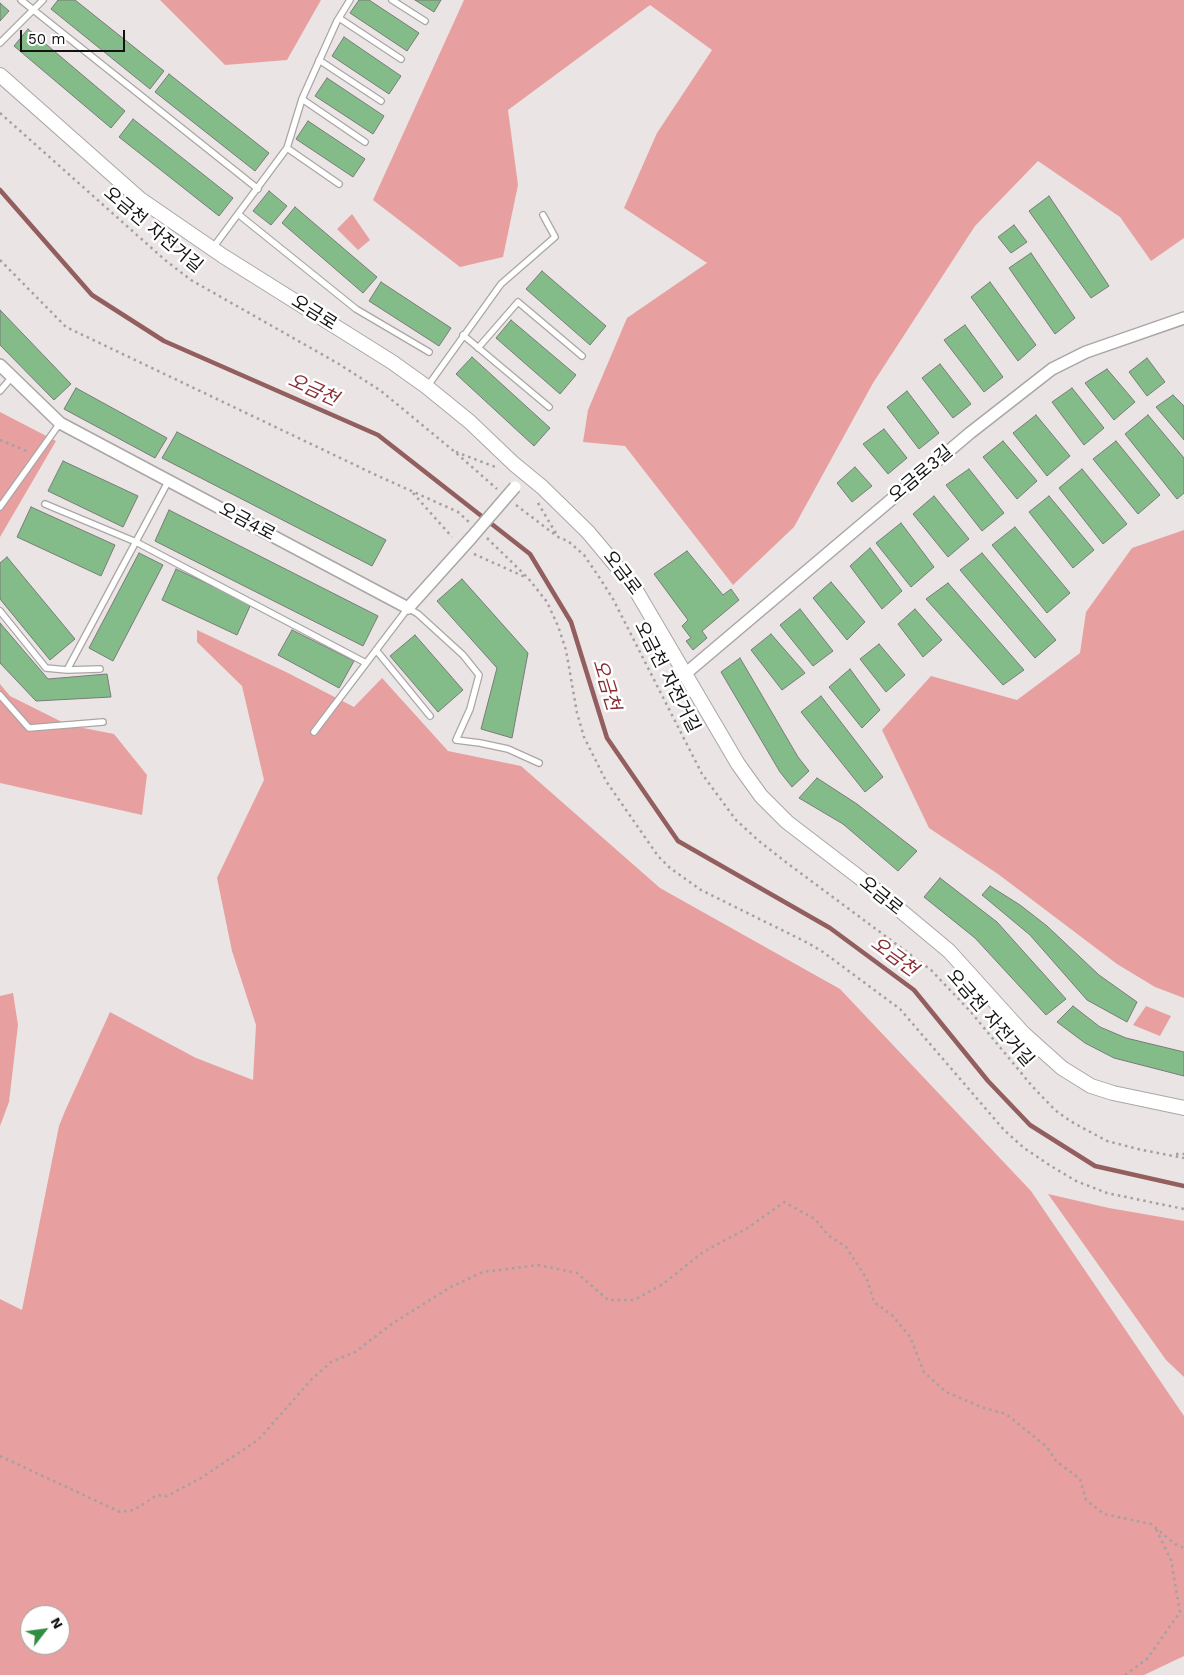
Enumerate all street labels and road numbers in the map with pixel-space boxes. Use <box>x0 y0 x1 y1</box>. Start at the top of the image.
street label: 오금천 자전거길 <box>99 182 207 278</box>
street label: 오금로 <box>287 291 341 335</box>
street label: 오금로3길 <box>885 441 957 507</box>
street label: 오금4로 <box>215 498 279 546</box>
street label: 오금로 <box>598 547 646 599</box>
street label: 오금천 자전거길 <box>630 618 704 736</box>
street label: 오금로 <box>855 872 907 920</box>
street label: 오금천 자전거길 <box>942 965 1038 1071</box>

